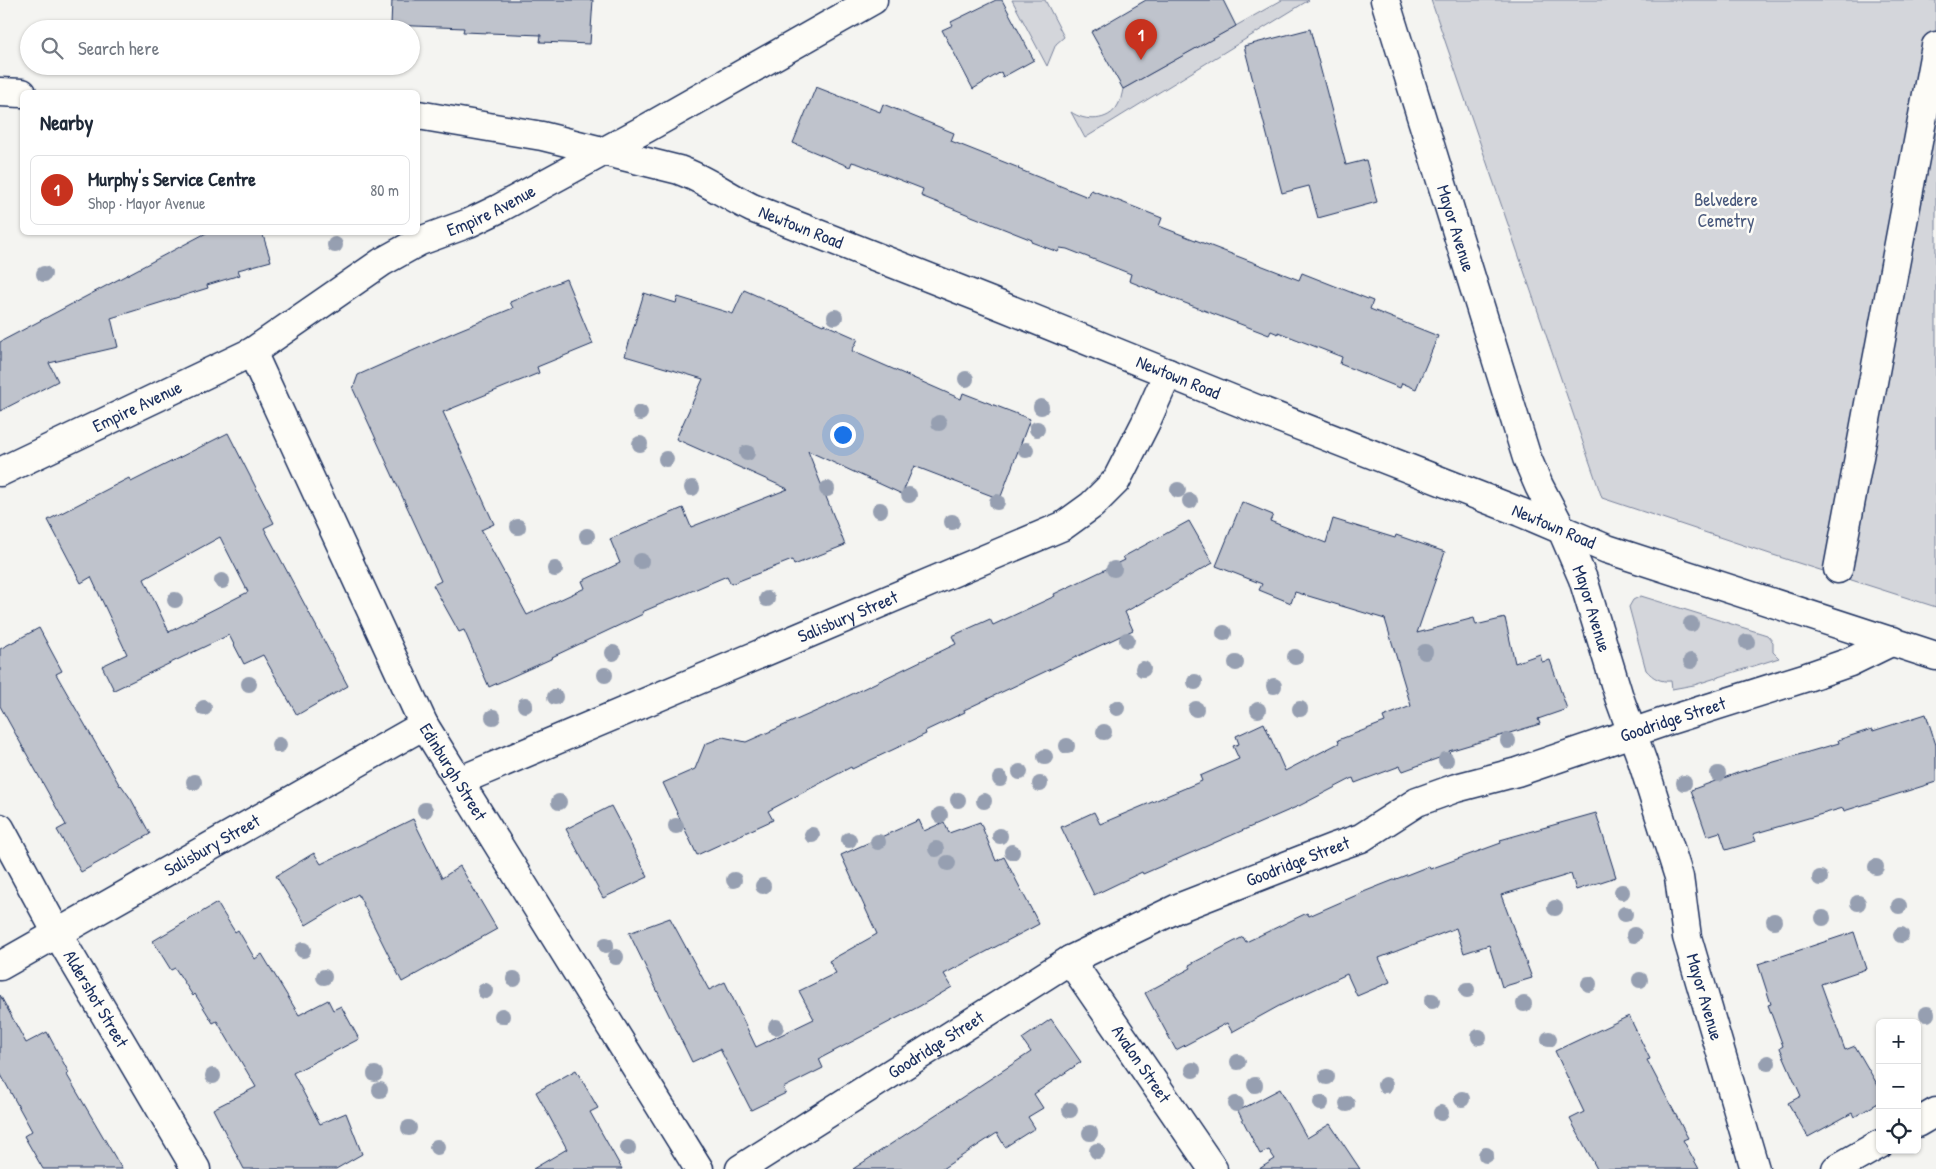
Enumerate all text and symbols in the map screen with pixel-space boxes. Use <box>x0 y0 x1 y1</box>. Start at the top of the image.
pin: 1 <box>1125 19 1157 60</box>
search box <box>20 20 420 75</box>
icon: search <box>38 34 66 62</box>
text: Search here <box>78 35 159 61</box>
text: Nearby <box>40 108 93 137</box>
text: Murphy's Service Centre <box>88 166 256 192</box>
street label: Empire Avenue <box>443 178 540 242</box>
text: 1 <box>54 179 60 201</box>
text: 80 m <box>370 179 399 201</box>
street label: Mayor Avenue <box>1431 182 1481 275</box>
park label: Belvedere Cemetry <box>1694 187 1758 233</box>
text: Shop · Mayor Avenue <box>88 192 205 214</box>
street label: Newtown Road <box>755 199 847 255</box>
street label: Newtown Road <box>1133 349 1224 405</box>
street label: Empire Avenue <box>88 374 186 438</box>
your location <box>830 422 856 448</box>
street label: Newtown Road <box>1508 497 1600 555</box>
street label: Mayor Avenue <box>1567 561 1618 655</box>
street label: Salisbury Street <box>794 584 902 649</box>
street label: Goodridge Street <box>1617 690 1729 748</box>
street label: Edinburgh Street <box>414 718 494 826</box>
street label: Salisbury Street <box>159 807 265 882</box>
street label: Goodridge Street <box>1242 830 1354 892</box>
street label: Aldershot Street <box>58 945 135 1053</box>
street label: Mayor Avenue <box>1680 950 1730 1043</box>
street label: Goodridge Street <box>883 1004 989 1084</box>
map controls <box>1876 1019 1921 1154</box>
button: + <box>1876 1019 1921 1064</box>
street label: Avalon Street <box>1106 1020 1178 1108</box>
button: − <box>1876 1064 1921 1109</box>
button: locate <box>1876 1109 1921 1154</box>

